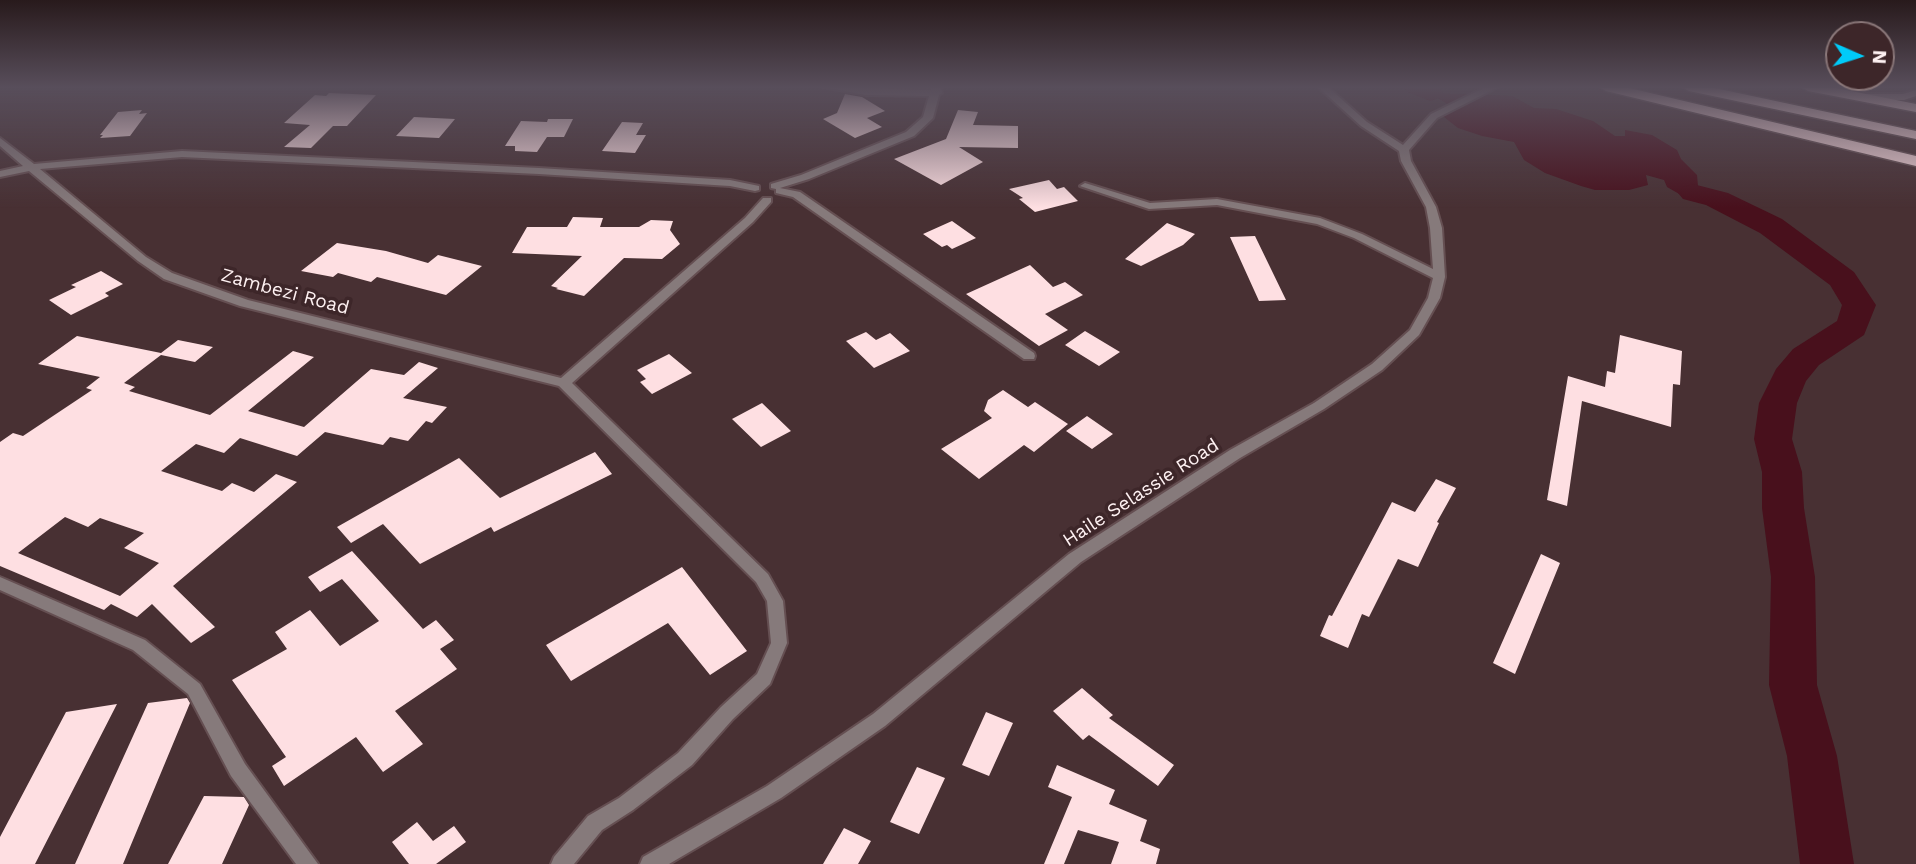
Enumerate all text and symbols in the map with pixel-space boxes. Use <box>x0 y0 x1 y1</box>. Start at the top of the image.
north arrow <box>1825 21 1895 91</box>
text: N <box>1868 49 1891 65</box>
street label: Zambezi Road <box>218 264 352 320</box>
street label: Haile Selassie Road <box>1059 434 1223 552</box>

